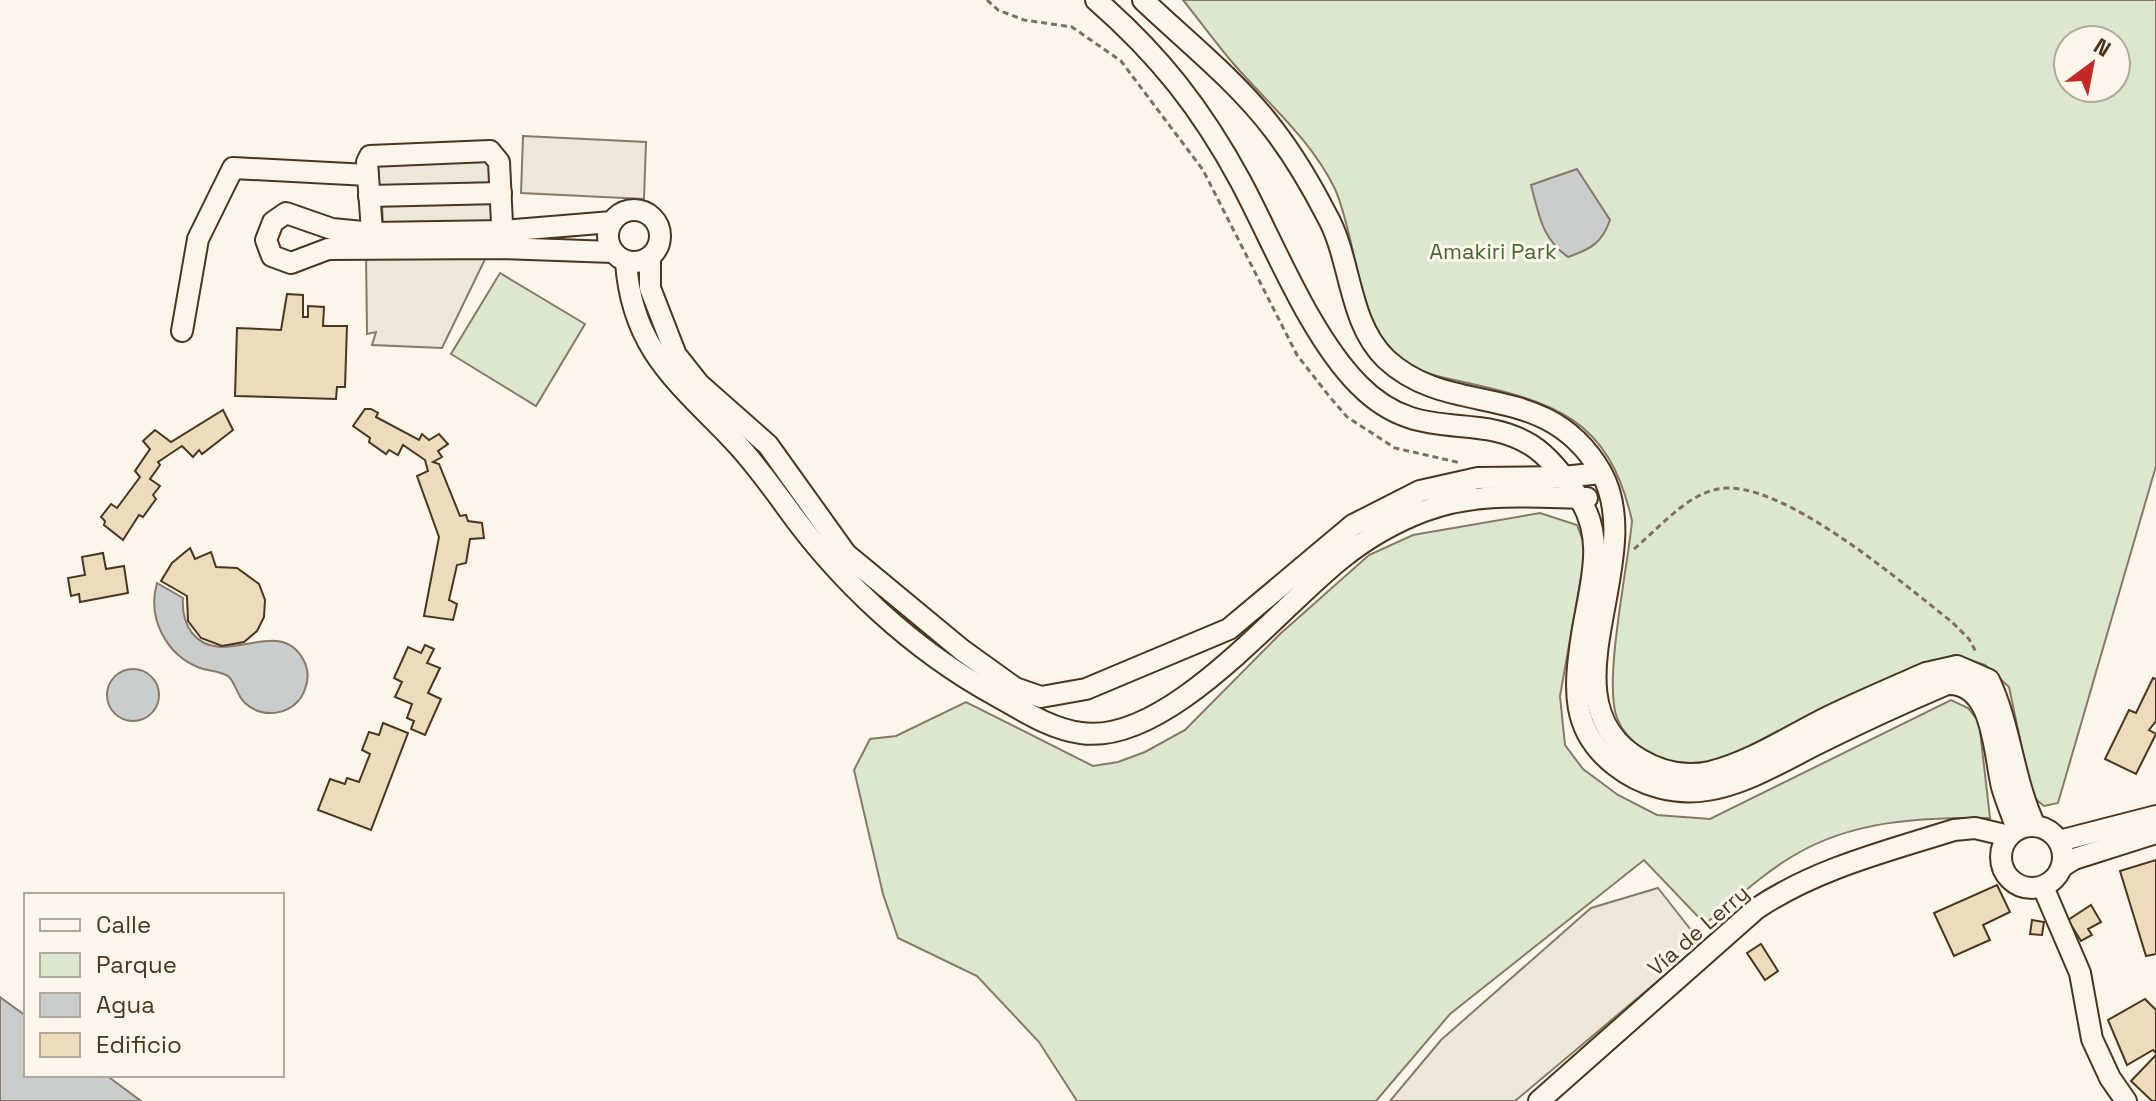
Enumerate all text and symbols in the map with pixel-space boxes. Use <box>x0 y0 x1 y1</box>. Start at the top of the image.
north arrow <box>2052 24 2132 104</box>
text: N <box>2089 31 2116 63</box>
park label: Amakiri Park <box>1429 237 1557 265</box>
street label: Vía de Lerry <box>1642 878 1754 982</box>
legend <box>24 893 284 1077</box>
text: Calle <box>96 909 151 940</box>
text: Parque <box>96 949 177 980</box>
text: Agua <box>96 989 155 1020</box>
text: Edificio <box>96 1029 182 1060</box>

